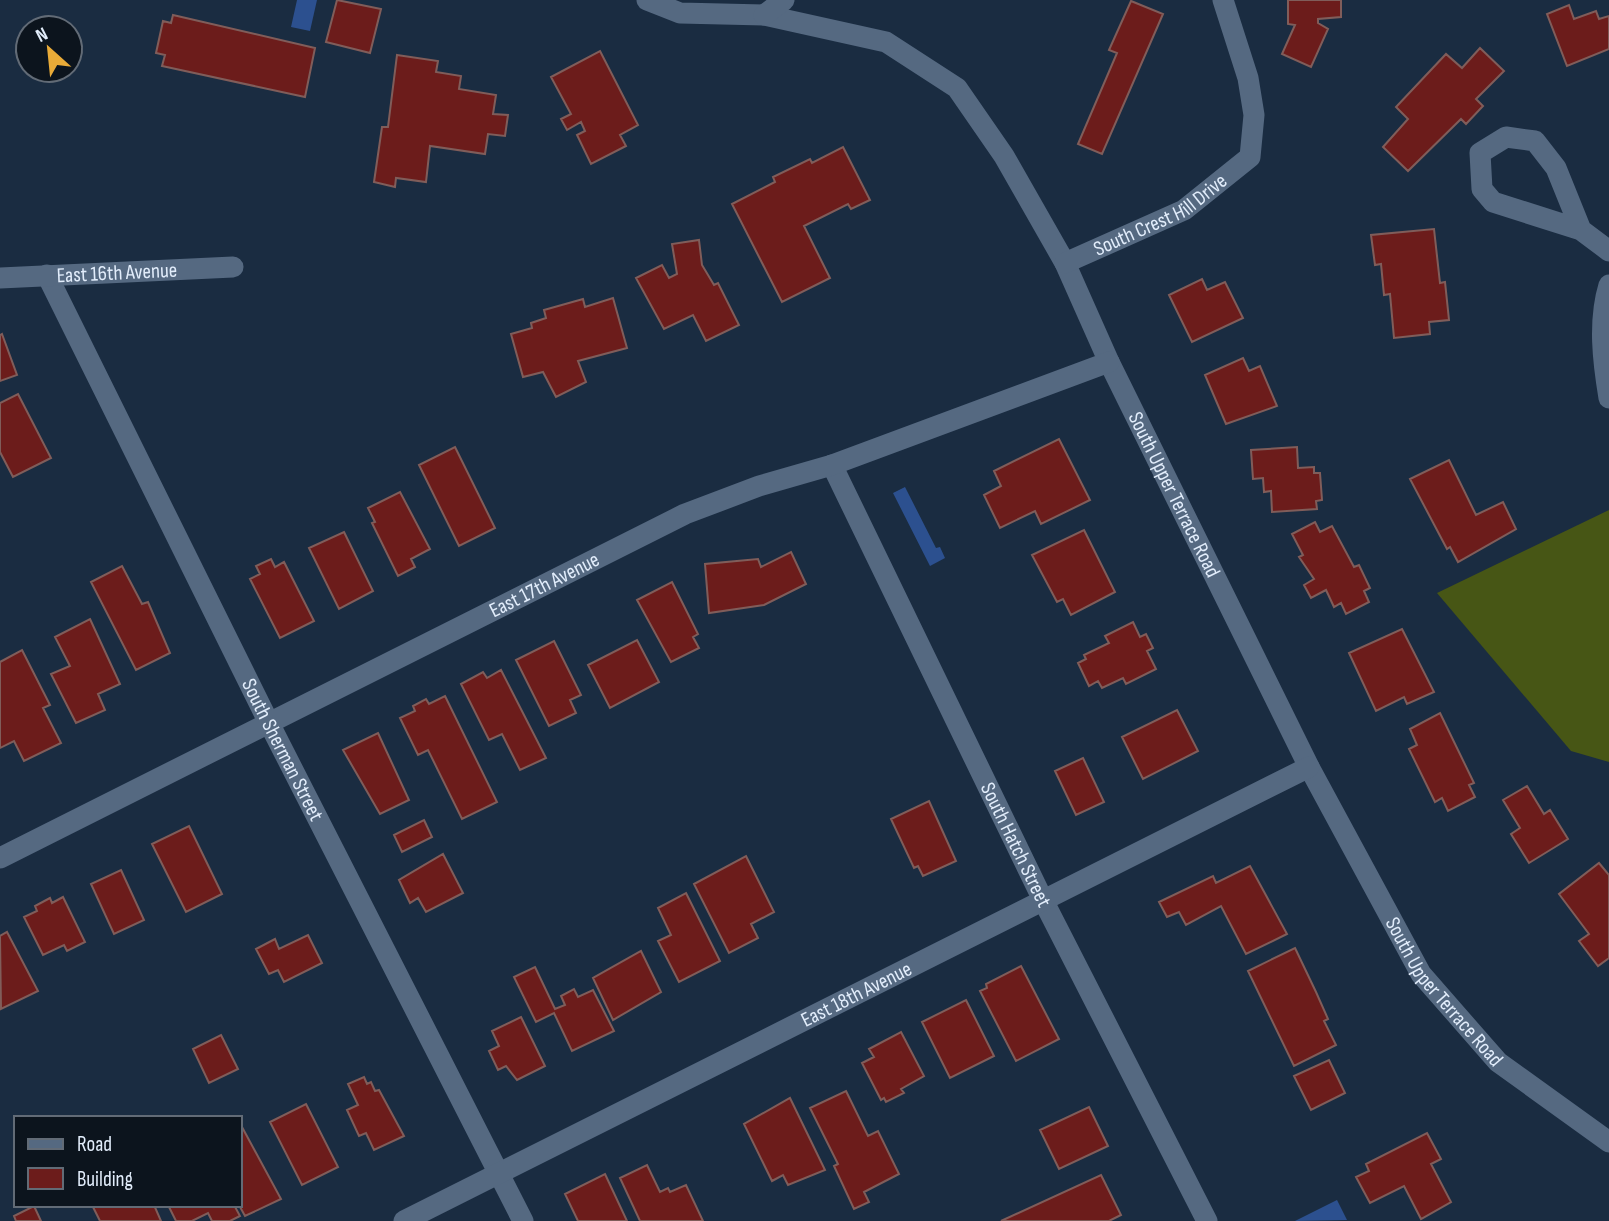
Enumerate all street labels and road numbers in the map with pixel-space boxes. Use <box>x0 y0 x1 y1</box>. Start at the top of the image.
street label: South Crest Hill Drive <box>1090 168 1232 262</box>
street label: East 16th Avenue <box>56 258 178 288</box>
street label: South Upper Terrace Road <box>1123 408 1225 582</box>
street label: East 17th Avenue <box>485 547 604 623</box>
street label: South Sherman Street <box>236 675 329 825</box>
street label: South Hatch Street <box>975 779 1057 911</box>
street label: South Upper Terrace Road <box>1380 913 1508 1072</box>
street label: East 18th Avenue <box>797 956 916 1033</box>

